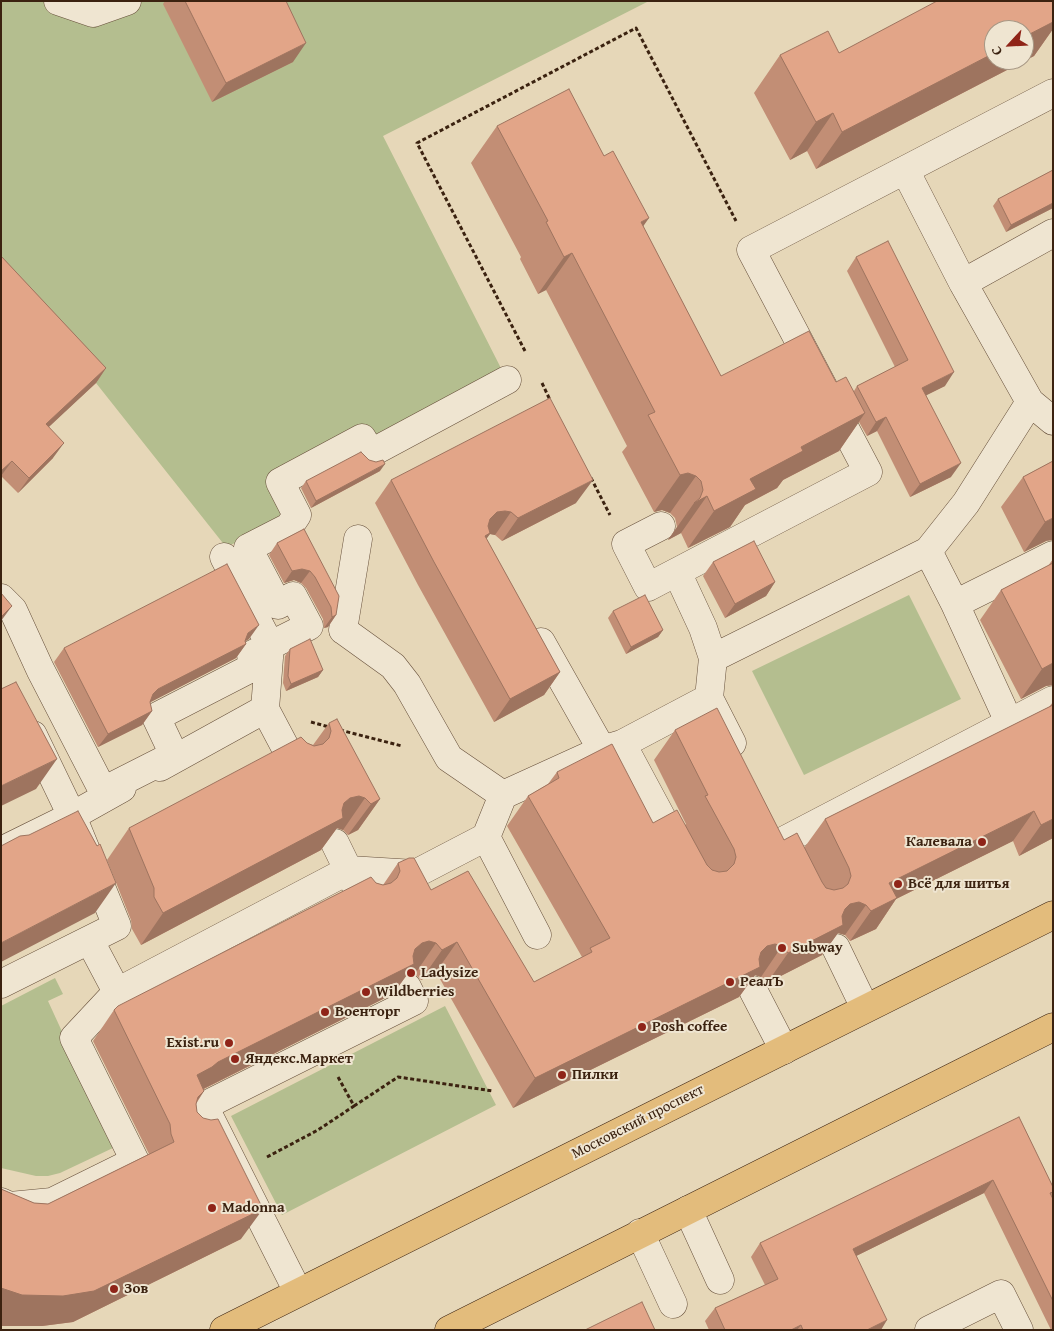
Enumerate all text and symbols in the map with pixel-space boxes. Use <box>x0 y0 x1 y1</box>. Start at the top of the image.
north arrow <box>984 20 1034 70</box>
text: С <box>986 43 1007 59</box>
place label: Калевала <box>906 833 972 851</box>
marker: Калевала <box>976 836 988 848</box>
place label: Всё для шитья <box>908 875 1010 893</box>
marker: Всё для шитья <box>892 878 904 890</box>
place label: Subway <box>792 939 843 957</box>
marker: Subway <box>776 942 788 954</box>
place label: Ladysize <box>421 964 478 982</box>
marker: Ladysize <box>405 967 417 979</box>
place label: РеалЪ <box>740 973 784 991</box>
marker: РеалЪ <box>724 976 736 988</box>
place label: Wildberries <box>376 983 454 1001</box>
marker: Wildberries <box>360 986 372 998</box>
place label: Военторг <box>335 1003 400 1021</box>
marker: Военторг <box>319 1006 331 1018</box>
place label: Posh coffee <box>652 1018 727 1036</box>
marker: Posh coffee <box>636 1021 648 1033</box>
place label: Exist.ru <box>167 1034 219 1052</box>
marker: Exist.ru <box>223 1037 235 1049</box>
place label: Яндекс.Маркет <box>245 1050 353 1068</box>
marker: Яндекс.Маркет <box>229 1053 241 1065</box>
place label: Пилки <box>572 1066 618 1084</box>
marker: Пилки <box>556 1069 568 1081</box>
street label: Московский проспект <box>569 1081 707 1163</box>
place label: Madonna <box>222 1199 285 1217</box>
marker: Madonna <box>206 1202 218 1214</box>
place label: Зов <box>124 1280 148 1298</box>
marker: Зов <box>108 1283 120 1295</box>

